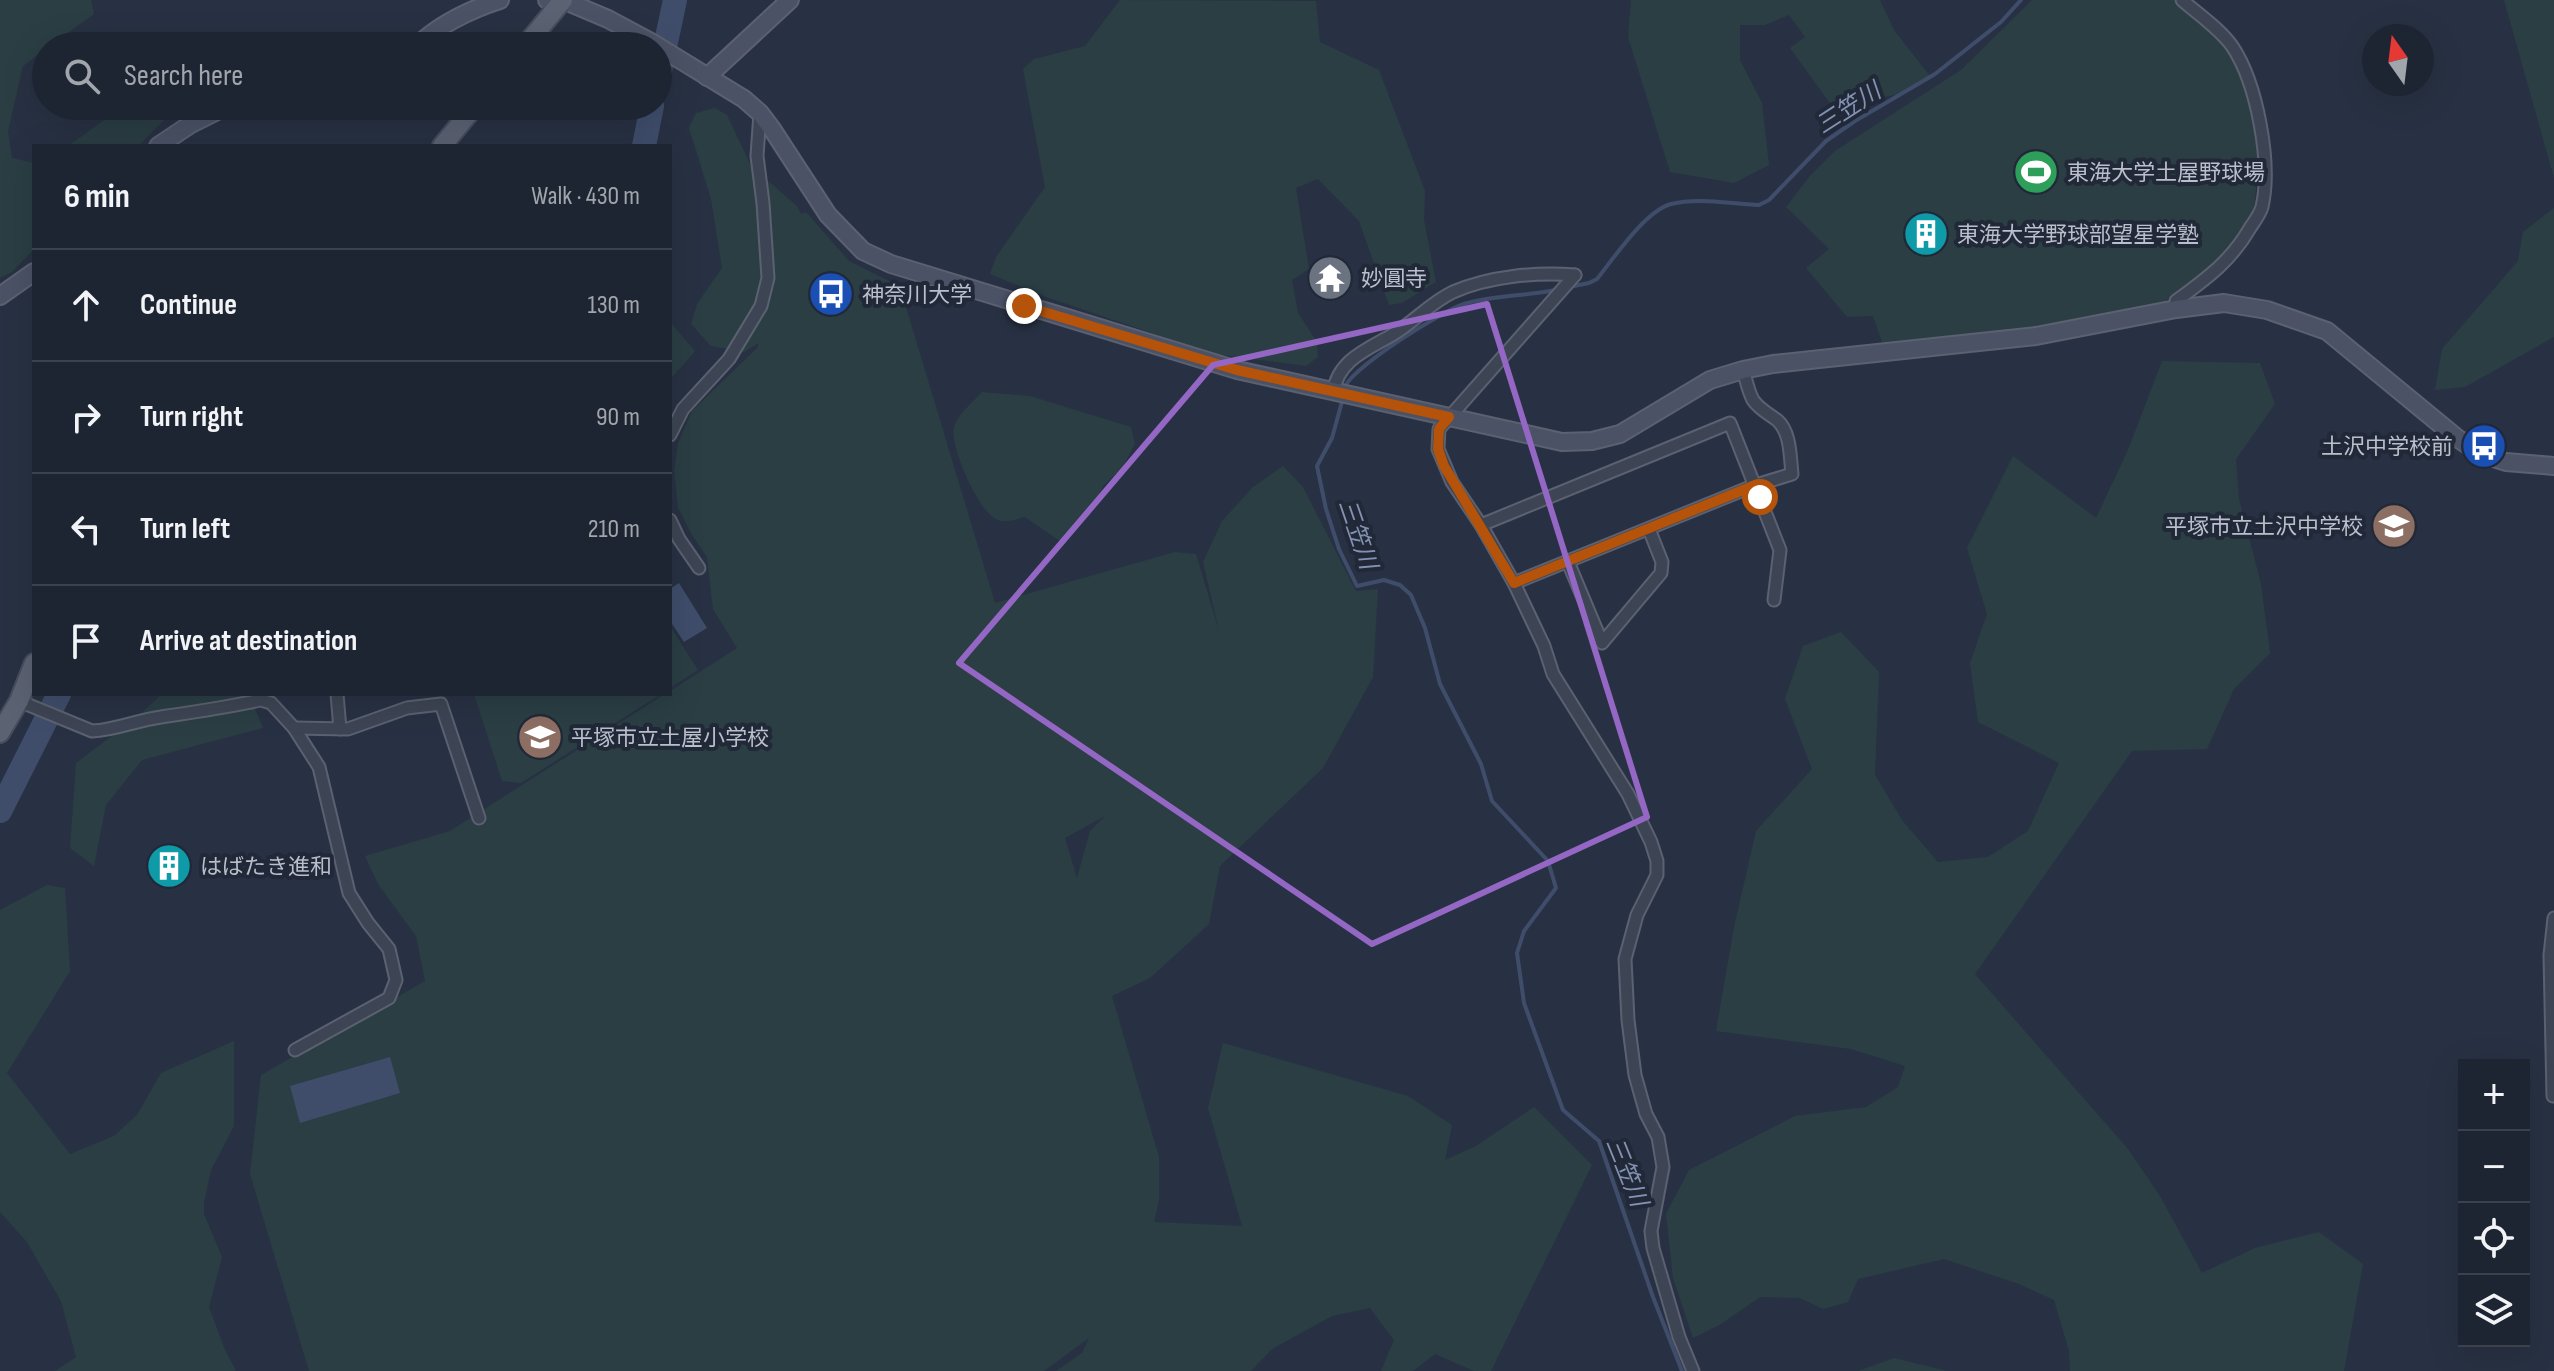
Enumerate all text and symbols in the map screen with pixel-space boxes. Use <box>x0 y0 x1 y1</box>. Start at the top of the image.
north arrow <box>2362 24 2434 96</box>
search box <box>32 32 672 120</box>
icon: search <box>60 54 104 98</box>
text: Search here <box>124 58 243 94</box>
water label: 三笠川 <box>1810 75 1889 140</box>
sports icon: 東海大学土屋野球場 <box>2012 148 2060 196</box>
place label: 東海大学土屋野球場 <box>2067 160 2265 187</box>
text: 6 min <box>64 176 130 217</box>
text: Walk · 430 m <box>531 181 640 212</box>
building icon: 東海大学野球部望星学塾 <box>1902 210 1950 258</box>
place label: 東海大学野球部望星学塾 <box>1957 222 2199 249</box>
temple icon: 妙圓寺 <box>1306 254 1354 302</box>
place label: 妙圓寺 <box>1361 266 1427 293</box>
bus stop icon: 神奈川大学 <box>807 270 855 318</box>
place label: 神奈川大学 <box>862 282 972 309</box>
icon: ahead <box>64 283 108 327</box>
text: Continue <box>140 287 237 323</box>
route end <box>1006 288 1042 324</box>
text: 130 m <box>588 290 640 321</box>
icon: right <box>64 395 108 439</box>
text: Turn right <box>140 399 243 435</box>
text: 90 m <box>596 402 640 433</box>
bus stop icon: 土沢中学校前 <box>2460 422 2508 470</box>
place label: 土沢中学校前 <box>2321 434 2453 461</box>
route start <box>1742 479 1778 515</box>
water label: 三笠川 <box>1332 495 1384 576</box>
school or university icon: 平塚市立土沢中学校 <box>2370 502 2418 550</box>
icon: left <box>64 507 108 551</box>
text: Turn left <box>140 511 230 547</box>
text: 210 m <box>588 514 640 545</box>
place label: 平塚市立土沢中学校 <box>2165 514 2363 541</box>
icon: arrive <box>64 619 108 663</box>
text: Arrive at destination <box>140 623 357 659</box>
school or university icon: 平塚市立土屋小学校 <box>516 713 564 761</box>
place label: 平塚市立土屋小学校 <box>571 725 769 752</box>
building icon: はばたき進和 <box>145 842 193 890</box>
place label: はばたき進和 <box>200 854 332 881</box>
map controls <box>2458 1059 2530 1347</box>
button: + <box>2458 1059 2530 1131</box>
button: − <box>2458 1131 2530 1203</box>
water label: 三笠川 <box>1600 1133 1655 1214</box>
button: locate <box>2458 1203 2530 1275</box>
button: layers <box>2458 1275 2530 1347</box>

